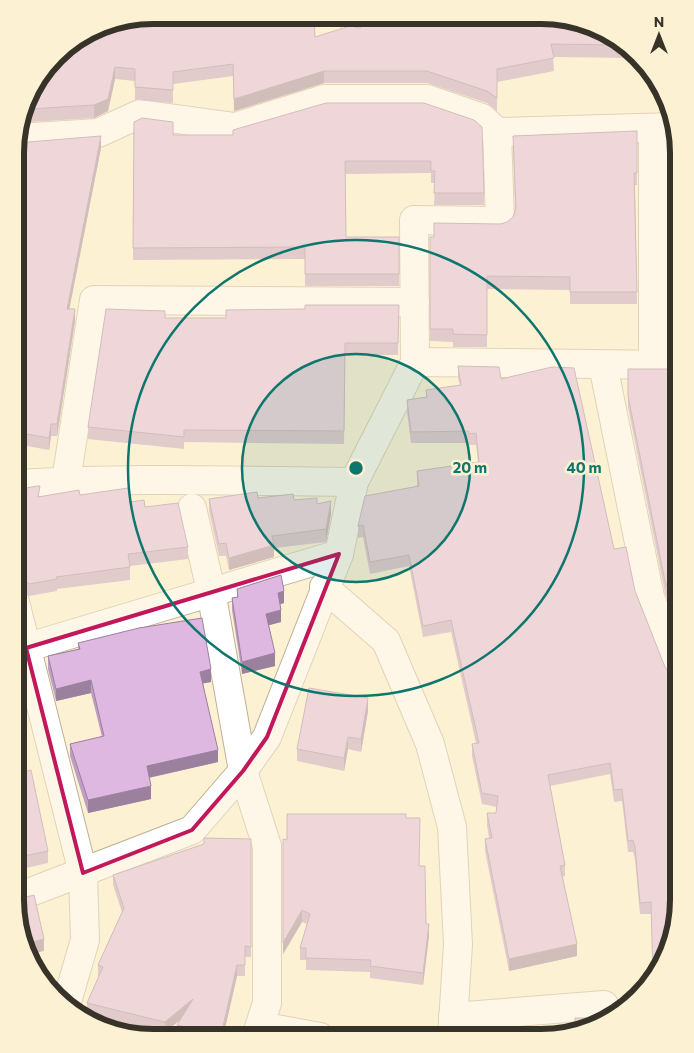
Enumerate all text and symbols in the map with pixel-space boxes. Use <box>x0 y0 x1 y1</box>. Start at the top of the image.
north arrow <box>634 10 684 60</box>
text: N <box>654 13 664 30</box>
text: 20 m <box>453 458 487 476</box>
text: 40 m <box>566 458 602 476</box>
centre of rings <box>347 459 365 477</box>

